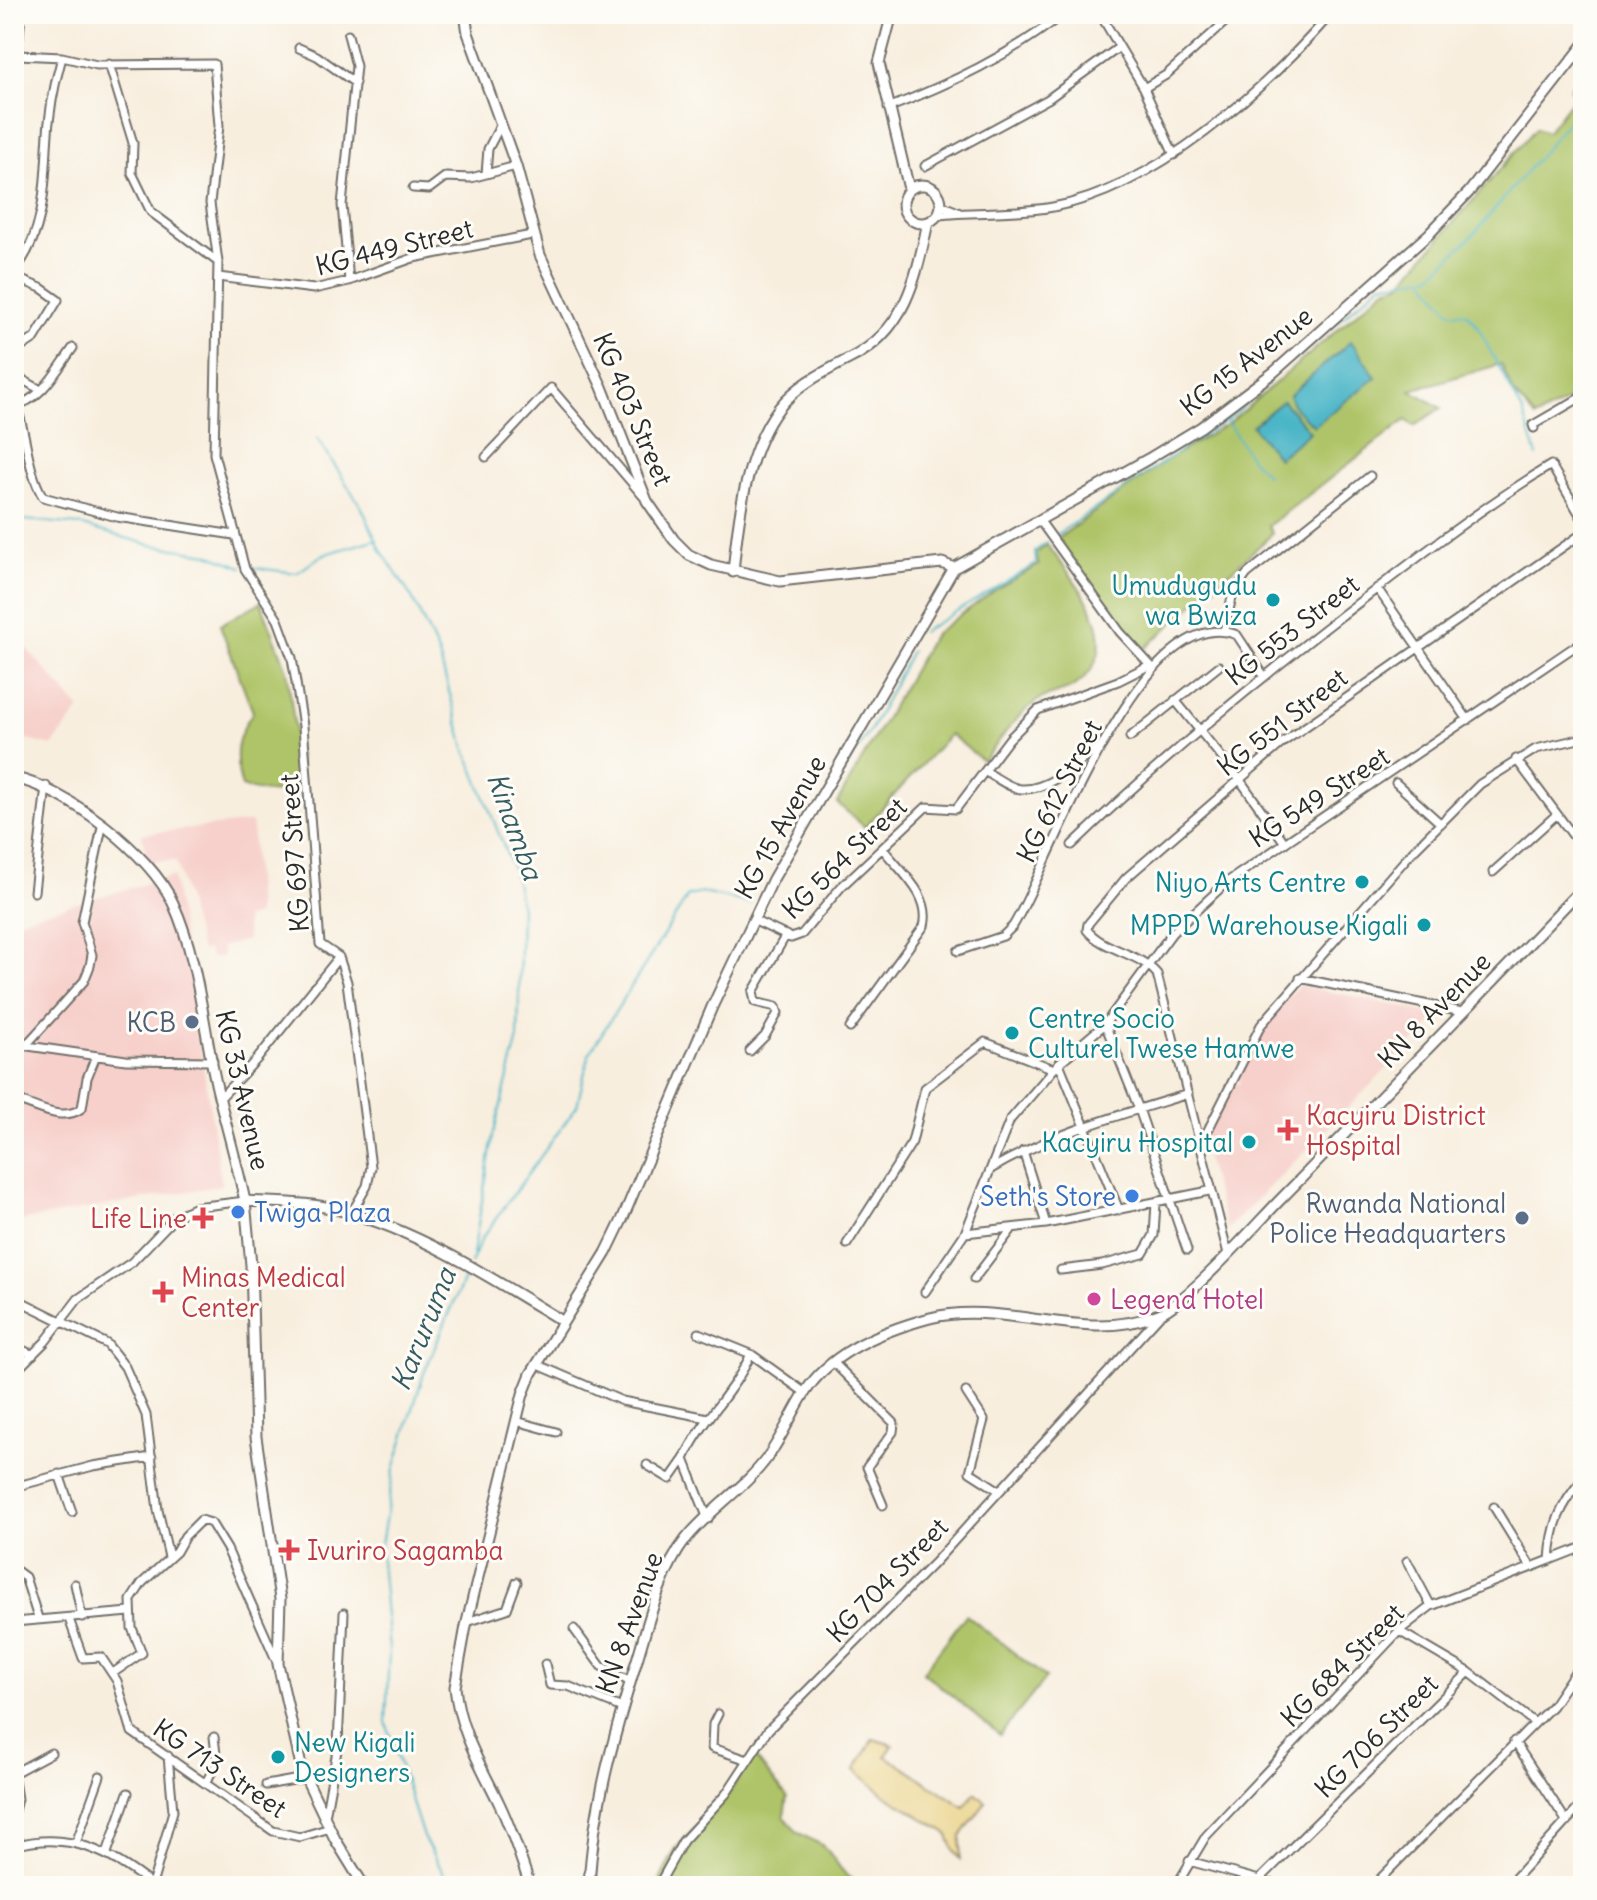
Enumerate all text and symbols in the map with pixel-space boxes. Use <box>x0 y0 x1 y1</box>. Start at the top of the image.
street label: KG 449 Street <box>312 211 476 282</box>
street label: KG 15 Avenue <box>1173 299 1319 423</box>
street label: KG 403 Street <box>586 328 680 491</box>
street label: KG 553 Street <box>1219 567 1366 692</box>
place label: Umudugudu wa Bwiza <box>1111 569 1257 632</box>
marker: Umudugudu wa Bwiza <box>1264 591 1282 609</box>
street label: KG 551 Street <box>1210 661 1354 783</box>
street label: KG 612 Street <box>1009 714 1109 868</box>
street label: KG 549 Street <box>1243 739 1396 855</box>
street label: KG 15 Avenue <box>727 749 833 905</box>
water label: Kinamba <box>479 767 552 887</box>
street label: KG 697 Street <box>272 772 316 933</box>
street label: KG 564 Street <box>775 790 914 926</box>
place label: Niyo Arts Centre <box>1155 866 1346 899</box>
marker: Niyo Arts Centre <box>1353 873 1371 891</box>
place label: MPPD Warehouse Kigali <box>1130 909 1408 942</box>
marker: MPPD Warehouse Kigali <box>1415 916 1433 934</box>
street label: KN 8 Avenue <box>1371 945 1497 1075</box>
place label: Centre Socio Culturel Twese Hamwe <box>1028 1002 1295 1065</box>
place label: KCB <box>126 1006 176 1039</box>
street label: KG 33 Avenue <box>209 1007 277 1173</box>
marker: KCB <box>183 1013 201 1031</box>
marker: Centre Socio Culturel Twese Hamwe <box>1003 1024 1021 1042</box>
place label: Kacyiru District Hospital <box>1306 1099 1486 1162</box>
marker: Kacyiru District Hospital <box>1277 1119 1299 1141</box>
place label: Kacyiru Hospital <box>1041 1126 1233 1159</box>
marker: Kacyiru Hospital <box>1240 1133 1258 1151</box>
place label: Seth's Store <box>980 1180 1116 1213</box>
marker: Seth's Store <box>1123 1187 1141 1205</box>
place label: Rwanda National Police Headquarters <box>1269 1187 1506 1250</box>
place label: Twiga Plaza <box>254 1196 391 1229</box>
place label: Life Line <box>90 1202 187 1235</box>
marker: Twiga Plaza <box>229 1203 247 1221</box>
marker: Life Line <box>194 1209 212 1227</box>
marker: Rwanda National Police Headquarters <box>1513 1209 1531 1227</box>
place label: Minas Medical Center <box>181 1261 345 1324</box>
water label: Karuruma <box>382 1261 465 1396</box>
marker: Minas Medical Center <box>152 1281 174 1303</box>
place label: Legend Hotel <box>1110 1283 1264 1316</box>
marker: Legend Hotel <box>1085 1290 1103 1308</box>
street label: KG 704 Street <box>819 1511 955 1649</box>
place label: Ivuriro Sagamba <box>307 1534 503 1567</box>
marker: Ivuriro Sagamba <box>278 1539 300 1561</box>
street label: KN 8 Avenue <box>588 1548 670 1698</box>
street label: KG 684 Street <box>1273 1596 1411 1734</box>
street label: KG 706 Street <box>1307 1667 1445 1805</box>
street label: KG 713 Street <box>147 1711 293 1825</box>
place label: New Kigali Designers <box>294 1726 415 1789</box>
marker: New Kigali Designers <box>269 1748 287 1766</box>

